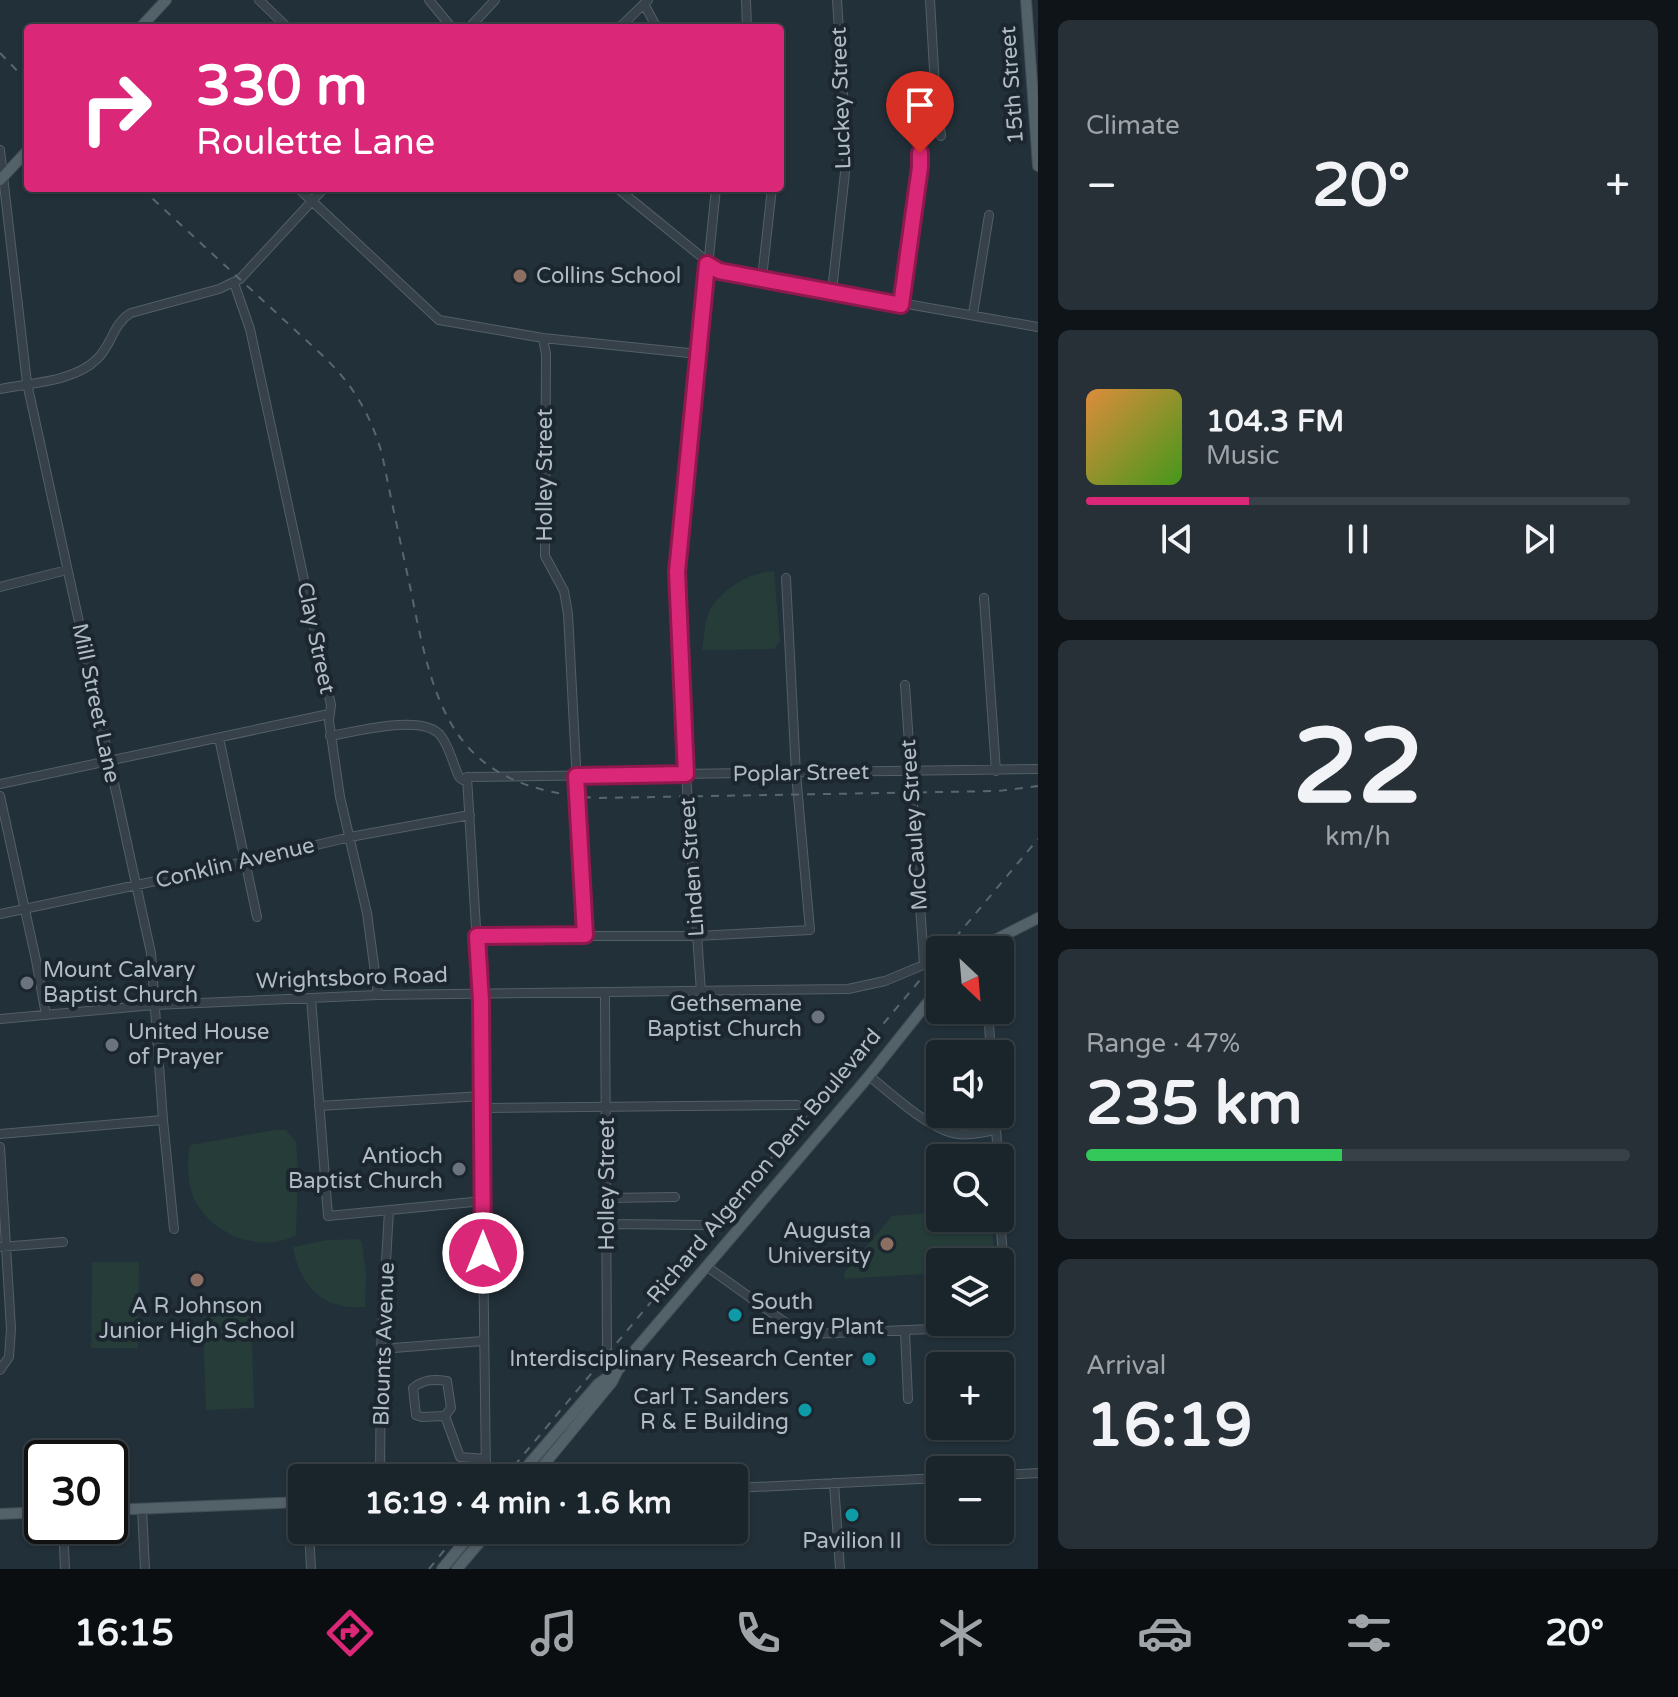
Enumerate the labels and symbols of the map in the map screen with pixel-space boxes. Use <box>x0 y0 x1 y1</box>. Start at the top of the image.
street label: 15th Street <box>995 25 1029 145</box>
street label: Luckey Street <box>826 26 856 170</box>
pin <box>886 71 954 153</box>
place label: Collins School <box>536 263 681 289</box>
marker: Collins School <box>511 267 529 285</box>
street label: Holley Street <box>532 408 558 542</box>
street label: Clay Street <box>291 580 341 696</box>
street label: Mill Street Lane <box>66 621 126 785</box>
street label: McCauley Street <box>895 738 933 912</box>
street label: Poplar Street <box>732 759 870 787</box>
street label: Linden Street <box>674 796 710 938</box>
street label: Conklin Avenue <box>153 832 317 894</box>
north arrow <box>926 936 1014 1024</box>
place label: Mount Calvary Baptist Church <box>43 957 198 1008</box>
street label: Wrightsboro Road <box>256 962 448 994</box>
marker: Mount Calvary Baptist Church <box>18 974 36 992</box>
place label: Gethsemane Baptist Church <box>647 991 802 1042</box>
marker: Gethsemane Baptist Church <box>809 1008 827 1026</box>
place label: United House of Prayer <box>128 1019 270 1070</box>
street label: Richard Algernon Dent Boulevard <box>642 1024 886 1308</box>
marker: United House of Prayer <box>103 1036 121 1054</box>
street label: Holley Street <box>594 1117 620 1251</box>
place label: Antioch Baptist Church <box>288 1143 443 1194</box>
marker: Antioch Baptist Church <box>450 1160 468 1178</box>
position arrow <box>441 1211 525 1295</box>
place label: Augusta University <box>767 1218 871 1269</box>
marker: Augusta University <box>878 1235 896 1253</box>
street label: Blounts Avenue <box>368 1262 400 1426</box>
marker: A R Johnson Junior High School <box>188 1271 206 1289</box>
place label: South Energy Plant <box>751 1289 884 1340</box>
place label: A R Johnson Junior High School <box>99 1293 295 1344</box>
marker: South Energy Plant <box>726 1306 744 1324</box>
place label: Interdisciplinary Research Center <box>509 1346 854 1372</box>
marker: Interdisciplinary Research Center <box>860 1350 878 1368</box>
place label: Carl T. Sanders R & E Building <box>633 1384 789 1435</box>
marker: Carl T. Sanders R & E Building <box>796 1401 814 1419</box>
speed limit sign: 30 <box>24 1440 128 1544</box>
marker: Pavilion II <box>843 1506 861 1524</box>
place label: Pavilion II <box>802 1528 902 1554</box>

